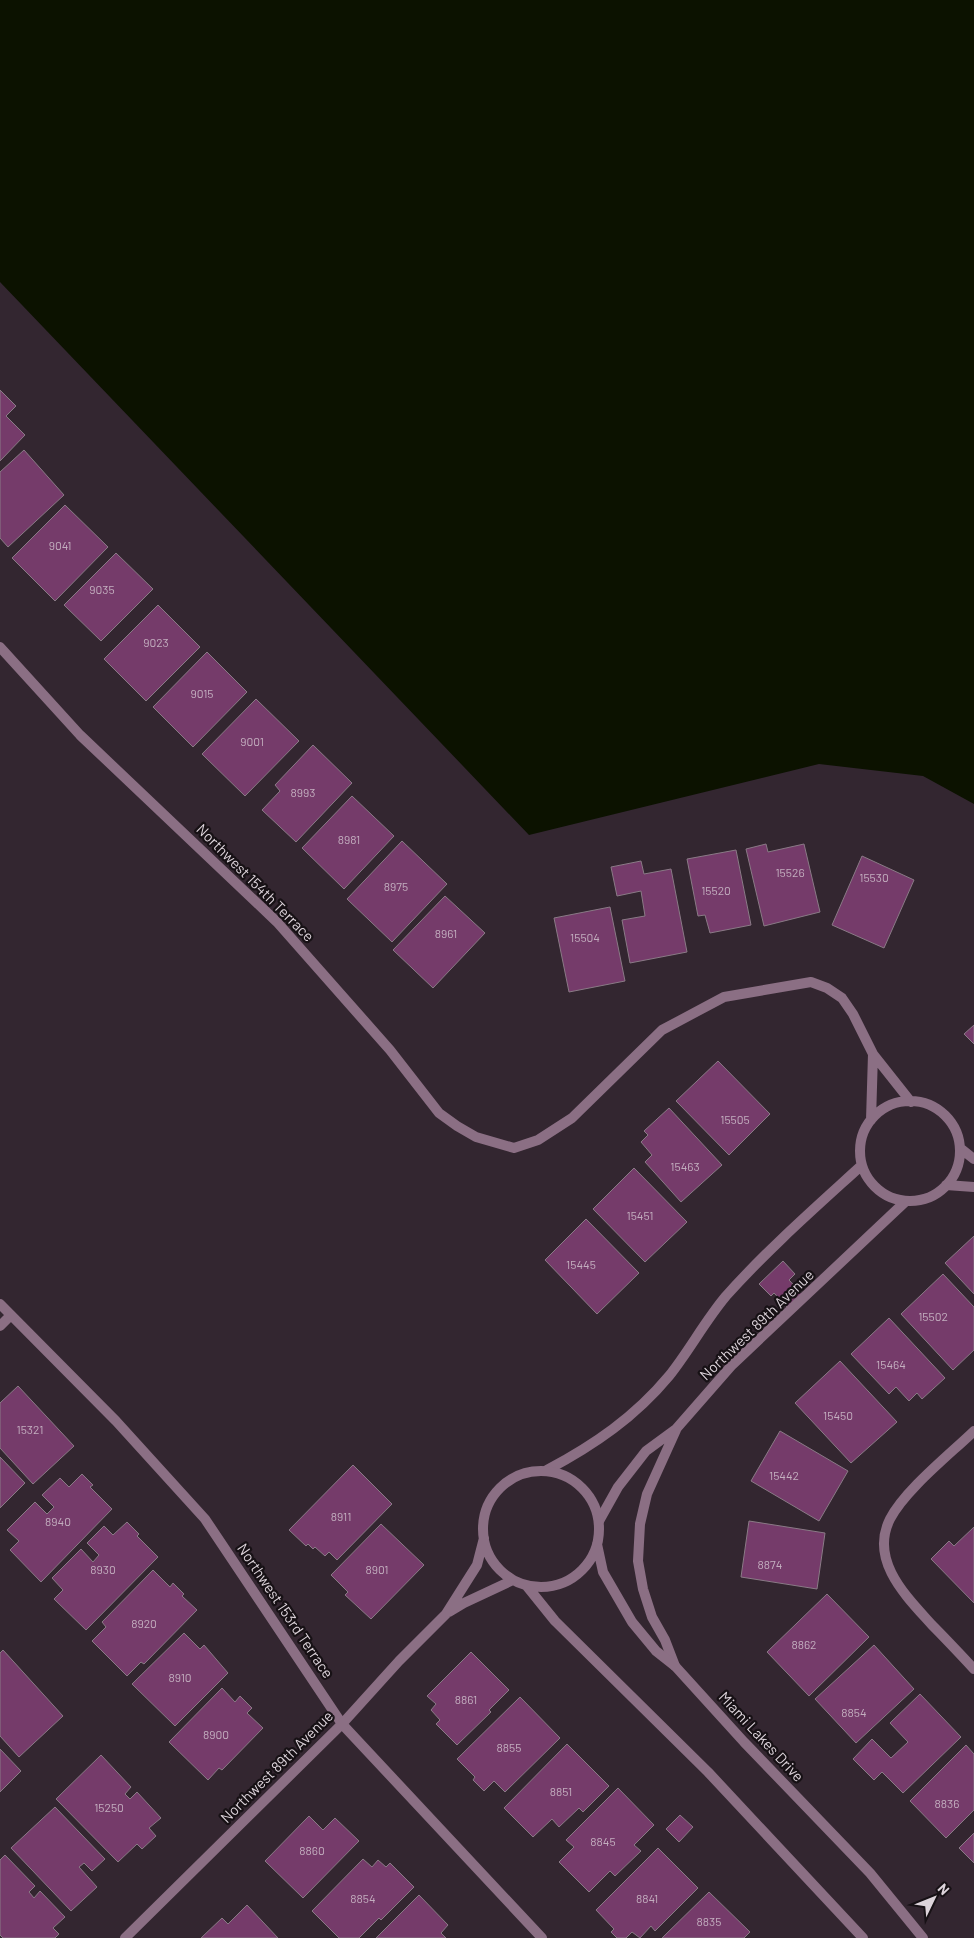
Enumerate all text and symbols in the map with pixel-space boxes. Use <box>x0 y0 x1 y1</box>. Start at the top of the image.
house number: 9041 <box>49 538 71 552</box>
house number: 9035 <box>89 582 115 596</box>
house number: 9023 <box>143 635 169 649</box>
house number: 9015 <box>190 686 214 700</box>
house number: 9001 <box>240 734 264 748</box>
house number: 8993 <box>291 785 315 799</box>
street label: Northwest 154th Terrace <box>193 820 318 945</box>
house number: 8981 <box>338 832 360 846</box>
house number: 15526 <box>775 865 805 879</box>
house number: 15530 <box>859 870 889 884</box>
house number: 8975 <box>384 879 408 893</box>
house number: 15520 <box>701 883 731 897</box>
house number: 8961 <box>435 926 457 940</box>
house number: 15504 <box>570 930 600 944</box>
house number: 15505 <box>720 1112 750 1126</box>
house number: 15463 <box>670 1159 700 1173</box>
house number: 15451 <box>626 1208 654 1222</box>
house number: 15445 <box>566 1257 596 1271</box>
street label: Northwest 89th Avenue <box>696 1265 817 1383</box>
house number: 15502 <box>918 1309 948 1323</box>
house number: 15464 <box>876 1357 906 1371</box>
house number: 15450 <box>823 1408 853 1422</box>
house number: 15321 <box>16 1422 44 1436</box>
house number: 15442 <box>769 1468 799 1482</box>
house number: 8911 <box>331 1509 351 1523</box>
house number: 8940 <box>45 1514 71 1528</box>
street label: Northwest 153rd Terrace <box>234 1540 338 1681</box>
house number: 8874 <box>758 1557 782 1571</box>
house number: 8930 <box>90 1562 116 1576</box>
house number: 8901 <box>365 1562 389 1576</box>
house number: 8920 <box>131 1616 157 1630</box>
house number: 8862 <box>791 1637 817 1651</box>
house number: 8910 <box>168 1670 192 1684</box>
street label: Miami Lakes Drive <box>715 1688 808 1785</box>
house number: 8861 <box>455 1692 477 1706</box>
house number: 8854 <box>841 1705 867 1719</box>
street label: Northwest 89th Avenue <box>216 1706 336 1826</box>
house number: 8900 <box>203 1727 229 1741</box>
house number: 8855 <box>497 1740 521 1754</box>
house number: 8851 <box>550 1784 572 1798</box>
house number: 8836 <box>935 1796 959 1810</box>
house number: 15250 <box>94 1800 124 1814</box>
house number: 8845 <box>590 1834 616 1848</box>
house number: 8860 <box>299 1843 325 1857</box>
north arrow <box>909 1873 959 1923</box>
text: N <box>934 1880 953 1898</box>
house number: 8854 <box>350 1891 376 1905</box>
house number: 8841 <box>636 1891 658 1905</box>
house number: 8835 <box>697 1914 721 1928</box>

